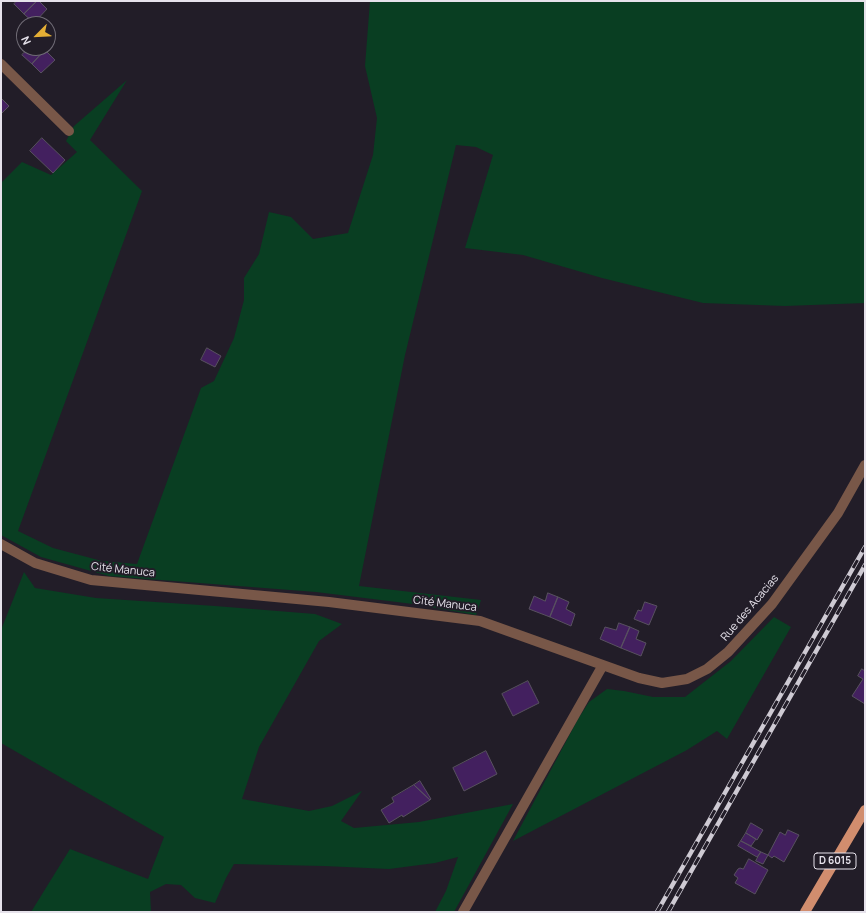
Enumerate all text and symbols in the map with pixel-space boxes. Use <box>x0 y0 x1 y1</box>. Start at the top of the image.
north arrow <box>16 16 56 56</box>
text: N <box>17 34 34 47</box>
street label: Cité Manuca <box>90 560 156 580</box>
street label: Rue des Acacias <box>718 572 782 644</box>
street label: Cité Manuca <box>412 594 478 614</box>
road number: D 6015 <box>814 853 856 869</box>

